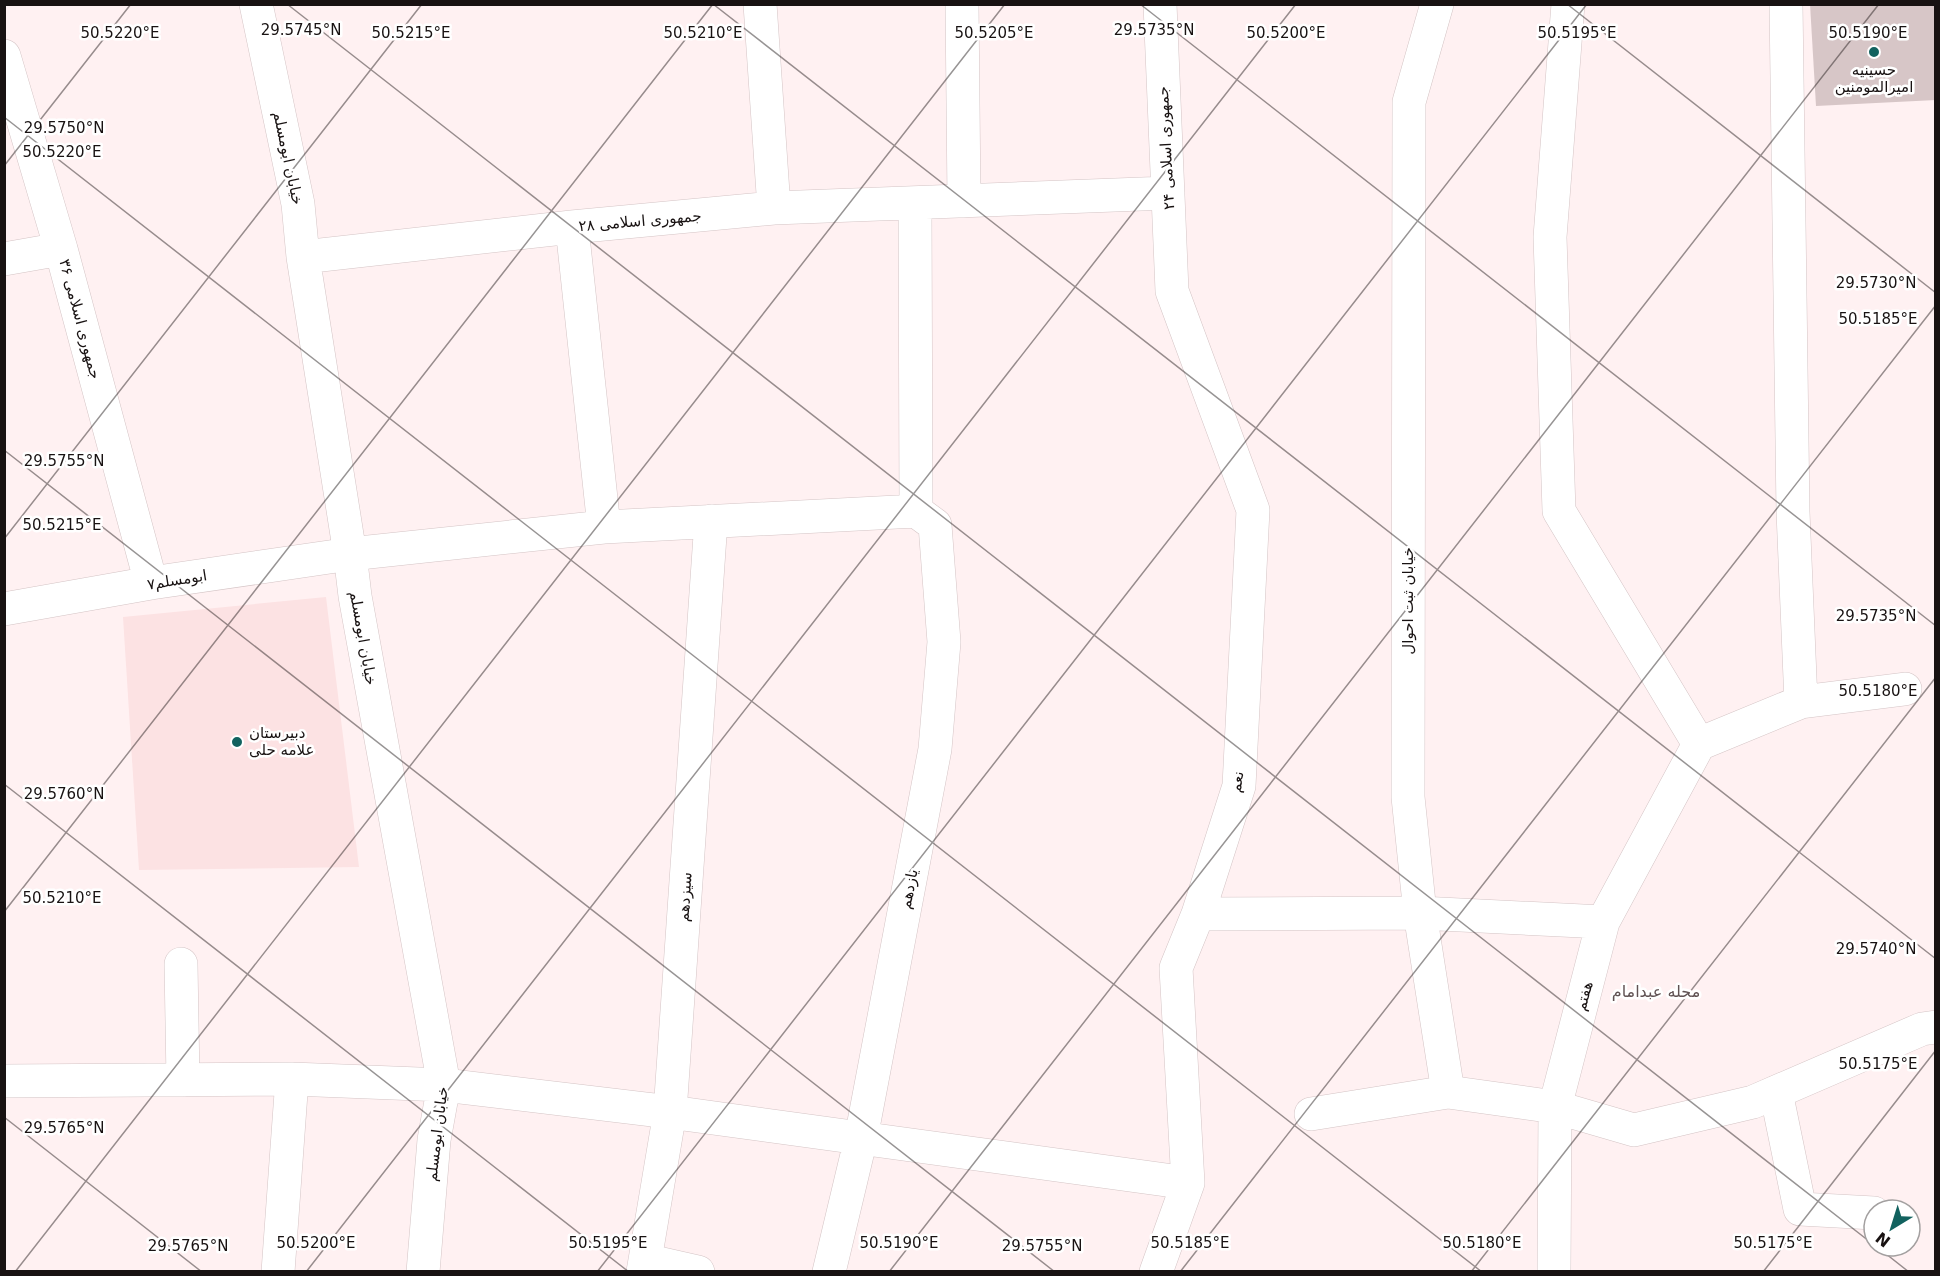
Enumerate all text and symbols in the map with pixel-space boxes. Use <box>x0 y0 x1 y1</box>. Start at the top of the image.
text: 29.5745°N <box>261 21 341 39</box>
text: 29.5735°N <box>1114 21 1194 39</box>
text: 50.5220°E <box>80 24 160 42</box>
text: 50.5215°E <box>371 24 451 42</box>
text: 50.5210°E <box>663 24 743 42</box>
text: 50.5205°E <box>954 24 1034 42</box>
text: 50.5200°E <box>1246 24 1326 42</box>
text: 50.5195°E <box>1537 24 1617 42</box>
text: 50.5190°E <box>1828 24 1908 42</box>
marker: حسینیه امیرالمومنین <box>1867 45 1881 59</box>
place label: حسینیه امیرالمومنین <box>1835 61 1913 96</box>
street label: جمهوری اسلامی ۲۴ <box>1154 86 1178 210</box>
street label: خیابان ابومسلم <box>269 109 307 207</box>
text: 29.5750°N <box>24 119 104 137</box>
text: 50.5220°E <box>22 143 102 161</box>
street label: جمهوری اسلامی ۲۸ <box>578 207 702 235</box>
street label: جمهوری اسلامی ۳۶ <box>55 257 105 381</box>
text: 29.5730°N <box>1836 274 1916 292</box>
text: 50.5185°E <box>1838 310 1918 328</box>
text: 29.5755°N <box>24 452 104 470</box>
text: 50.5215°E <box>22 516 102 534</box>
street label: خیابان ثبت احوال <box>1399 547 1417 655</box>
street label: ابومسلم۷ <box>146 566 208 594</box>
street label: خیابان ابومسلم <box>346 589 380 687</box>
text: 29.5735°N <box>1836 607 1916 625</box>
text: 50.5180°E <box>1838 682 1918 700</box>
place label: دبیرستان علامه حلی <box>249 724 315 759</box>
marker: دبیرستان علامه حلی <box>230 735 244 749</box>
street label: نعم <box>1226 770 1248 794</box>
text: 29.5760°N <box>24 785 104 803</box>
street label: یازدهم <box>896 867 922 911</box>
street label: سیزدهم <box>674 871 696 923</box>
text: 50.5210°E <box>22 889 102 907</box>
text: 29.5740°N <box>1836 940 1916 958</box>
street label: هفتم <box>1571 979 1597 1013</box>
district label: محله عبدامام <box>1612 982 1700 1001</box>
text: 50.5175°E <box>1838 1055 1918 1073</box>
street label: خیابان ابومسلم <box>422 1086 452 1182</box>
text: 29.5765°N <box>24 1119 104 1137</box>
north arrow <box>1862 1198 1922 1258</box>
text: N <box>1872 1228 1894 1251</box>
text: 50.5200°E <box>276 1234 356 1252</box>
text: 50.5195°E <box>568 1234 648 1252</box>
text: 50.5190°E <box>859 1234 939 1252</box>
text: 50.5185°E <box>1150 1234 1230 1252</box>
text: 50.5180°E <box>1442 1234 1522 1252</box>
text: 50.5175°E <box>1733 1234 1813 1252</box>
text: 29.5765°N <box>148 1237 228 1255</box>
text: 29.5755°N <box>1002 1237 1082 1255</box>

